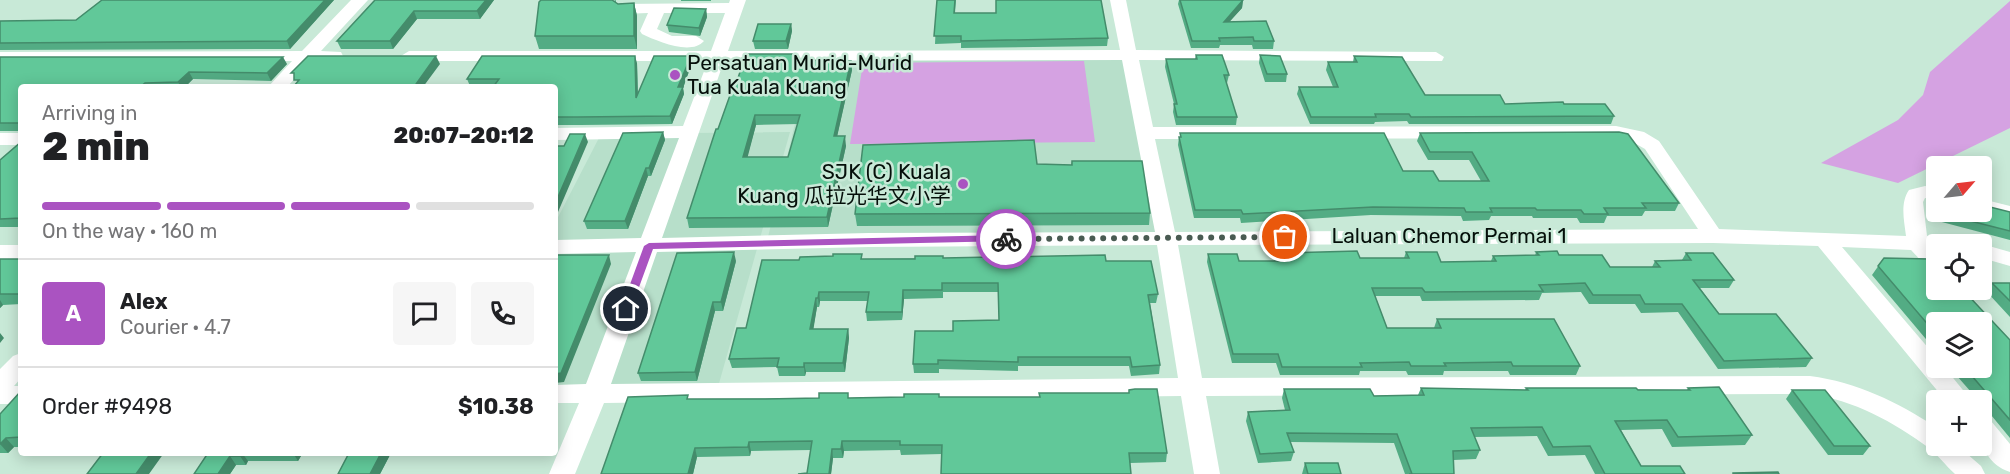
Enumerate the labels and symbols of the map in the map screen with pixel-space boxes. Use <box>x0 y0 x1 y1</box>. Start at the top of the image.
place label: Persatuan Murid-Murid Tua Kuala Kuang <box>687 50 912 99</box>
marker: Persatuan Murid-Murid Tua Kuala Kuang <box>668 68 682 82</box>
north arrow <box>1926 156 1992 222</box>
place label: SJK (C) Kuala Kuang 瓜拉光华文小学 <box>737 159 951 208</box>
marker: SJK (C) Kuala Kuang 瓜拉光华文小学 <box>956 177 970 191</box>
courier <box>976 209 1036 269</box>
pin <box>1259 211 1310 262</box>
street label: Laluan Chemor Permai 1 <box>1331 223 1567 248</box>
pin <box>600 283 651 334</box>

